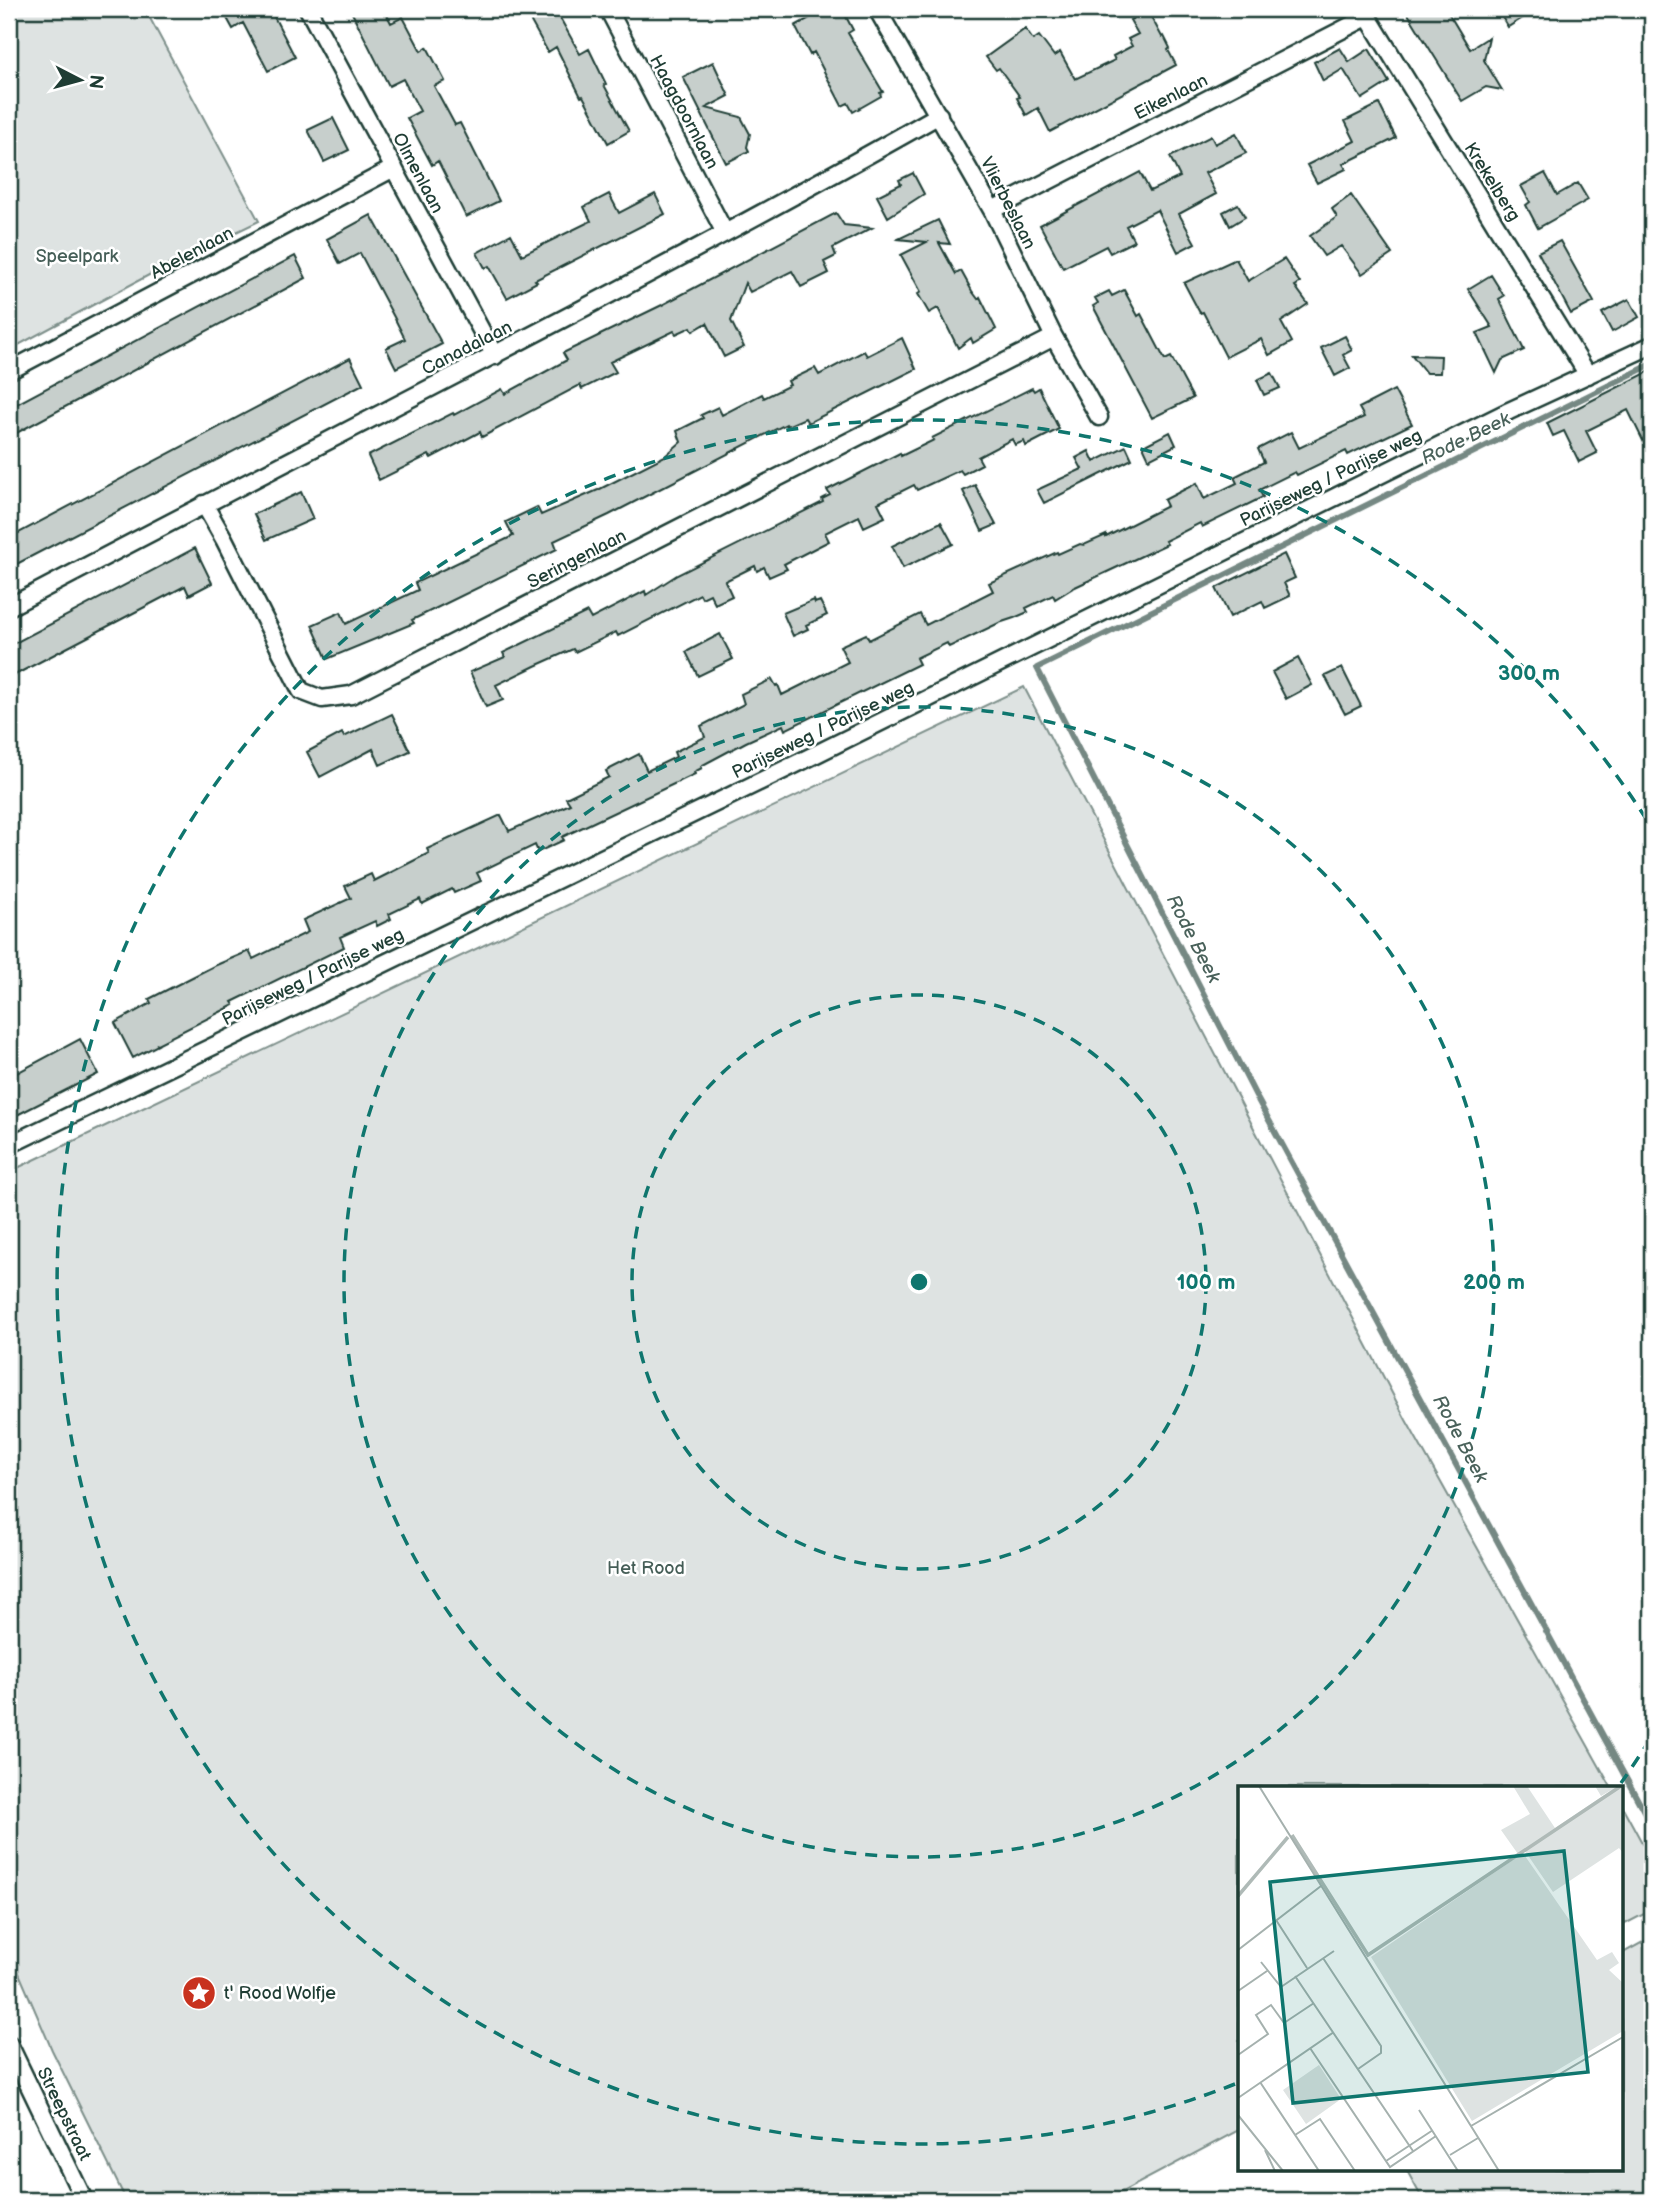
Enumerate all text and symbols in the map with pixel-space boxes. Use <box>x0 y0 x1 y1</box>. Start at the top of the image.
north arrow <box>46 46 116 116</box>
street label: Haagdoornlaan <box>645 52 723 172</box>
street label: Eikenlaan <box>1131 70 1211 124</box>
text: N <box>83 73 108 90</box>
street label: Olmenlaan <box>388 129 448 217</box>
street label: Krekelberg <box>1460 139 1524 225</box>
street label: Vlierbeslaan <box>976 153 1040 253</box>
street label: Abelenlaan <box>147 222 237 284</box>
park label: Speelpark <box>36 246 118 267</box>
street label: Canadalaan <box>418 316 516 380</box>
water label: Rode Beek <box>1418 407 1515 470</box>
street label: Parijseweg / Parijse weg <box>1237 425 1425 531</box>
street label: Seringenlaan <box>524 525 630 593</box>
text: 300 m <box>1498 661 1560 686</box>
street label: Parijseweg / Parijse weg <box>729 677 917 783</box>
water label: Rode Beek <box>1161 891 1225 988</box>
street label: Parijseweg / Parijse weg <box>219 924 407 1030</box>
centre of rings <box>907 1270 931 1294</box>
text: 100 m <box>1177 1270 1235 1295</box>
text: 200 m <box>1463 1270 1525 1295</box>
water label: Rode Beek <box>1427 1391 1493 1487</box>
park label: Het Rood <box>607 1558 685 1579</box>
inset map <box>1238 1786 1622 2170</box>
place icon: t' Rood Wolfje <box>180 1974 218 2012</box>
place label: t' Rood Wolfje <box>224 1983 336 2004</box>
street label: Streepstraat <box>32 2064 96 2164</box>

